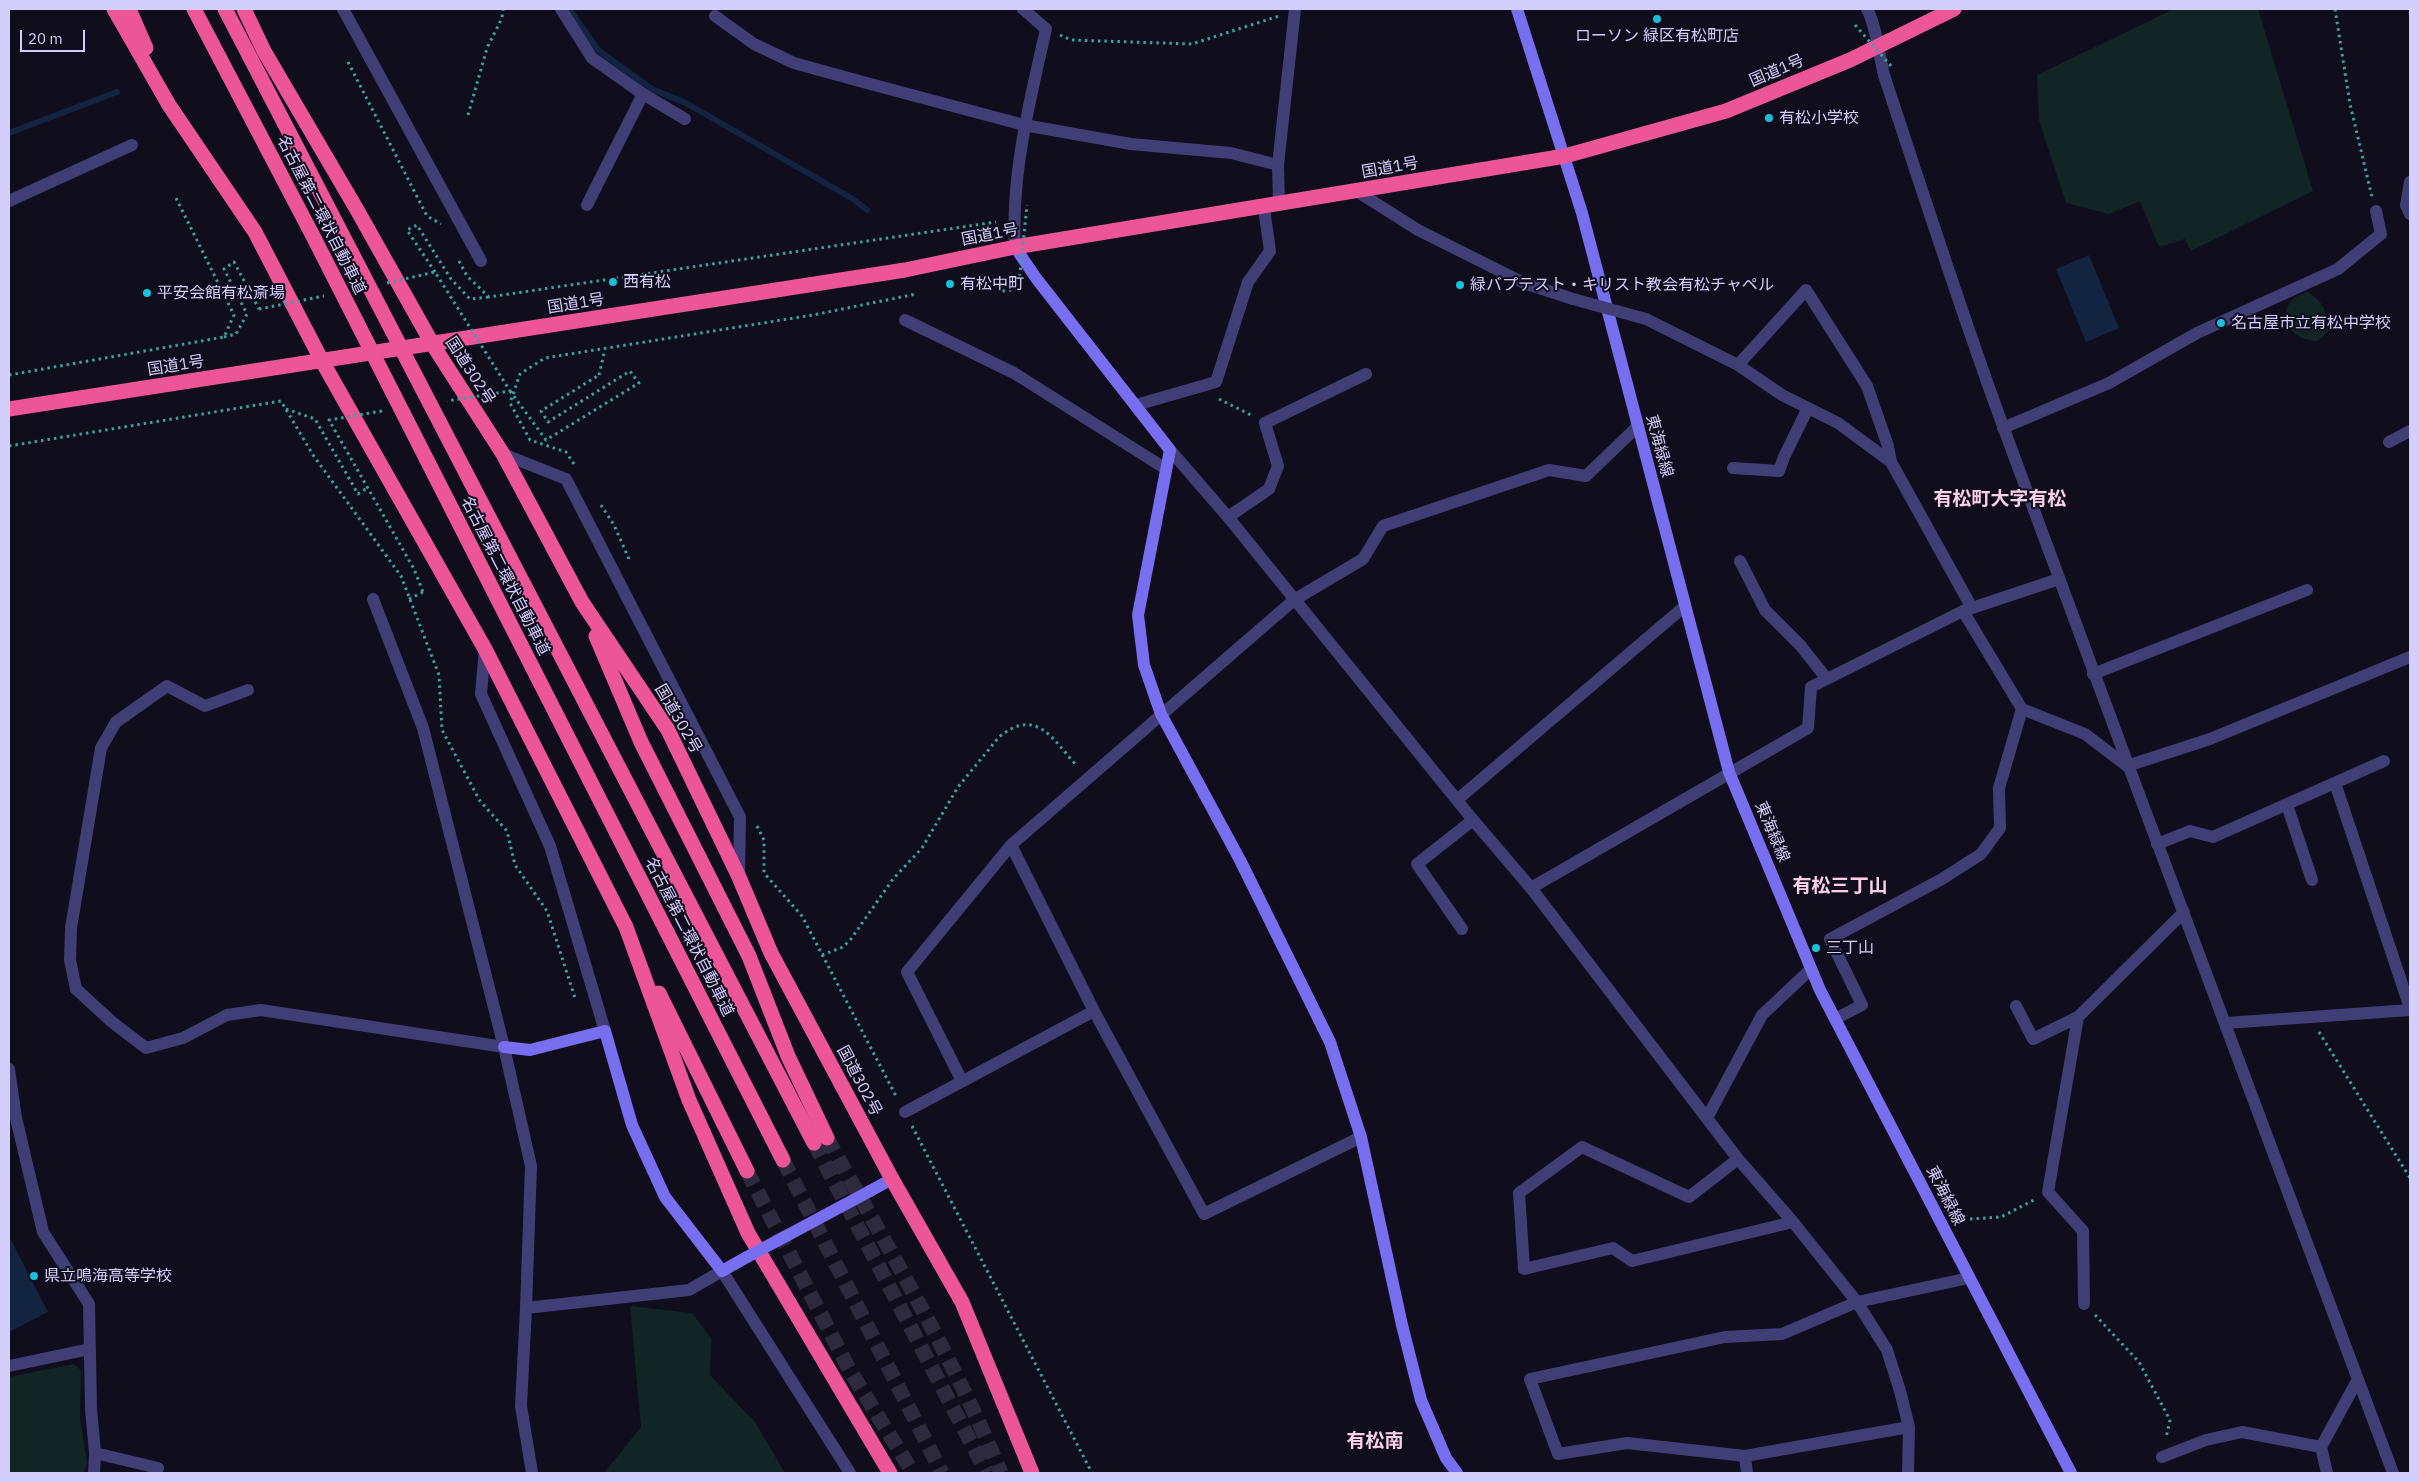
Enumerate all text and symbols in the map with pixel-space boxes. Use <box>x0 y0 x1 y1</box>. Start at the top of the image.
marker: ローソン 緑区有松町店 <box>1651 13 1663 25</box>
scale bar <box>22 20 88 52</box>
place label: ローソン 緑区有松町店 <box>1575 26 1739 46</box>
text: 20 m <box>28 29 63 48</box>
street label: 国道1号 <box>1747 51 1807 91</box>
place label: 有松小学校 <box>1779 108 1859 128</box>
marker: 有松小学校 <box>1763 112 1775 124</box>
street label: 名古屋第二環状自動車道 <box>272 132 370 298</box>
street label: 国道1号 <box>1360 154 1420 182</box>
street label: 国道1号 <box>960 220 1020 250</box>
place label: 西有松 <box>623 272 671 292</box>
place label: 有松中町 <box>960 274 1024 294</box>
place label: 緑バプテスト・キリスト教会有松チャペル <box>1470 275 1774 295</box>
marker: 西有松 <box>607 276 619 288</box>
marker: 有松中町 <box>944 278 956 290</box>
marker: 緑バプテスト・キリスト教会有松チャペル <box>1454 279 1466 291</box>
place label: 平安会館有松斎場 <box>157 283 285 303</box>
marker: 平安会館有松斎場 <box>141 287 153 299</box>
street label: 国道1号 <box>546 290 606 318</box>
place label: 名古屋市立有松中学校 <box>2231 313 2391 333</box>
marker: 名古屋市立有松中学校 <box>2215 317 2227 329</box>
street label: 国道302号 <box>441 334 499 408</box>
street label: 国道1号 <box>146 352 206 380</box>
street label: 東海緑線 <box>1641 413 1677 479</box>
district label: 有松町大字有松 <box>1934 489 2066 511</box>
street label: 名古屋第二環状自動車道 <box>456 493 554 659</box>
street label: 国道302号 <box>650 681 706 757</box>
street label: 東海緑線 <box>1751 799 1793 865</box>
street label: 名古屋第二環状自動車道 <box>640 854 738 1020</box>
district label: 有松三丁山 <box>1793 876 1887 898</box>
place label: 三丁山 <box>1826 938 1874 958</box>
marker: 三丁山 <box>1810 942 1822 954</box>
street label: 国道302号 <box>832 1043 886 1119</box>
street label: 東海緑線 <box>1922 1163 1968 1229</box>
place label: 県立鳴海高等学校 <box>44 1266 172 1286</box>
marker: 県立鳴海高等学校 <box>28 1270 40 1282</box>
district label: 有松南 <box>1347 1431 1403 1453</box>

